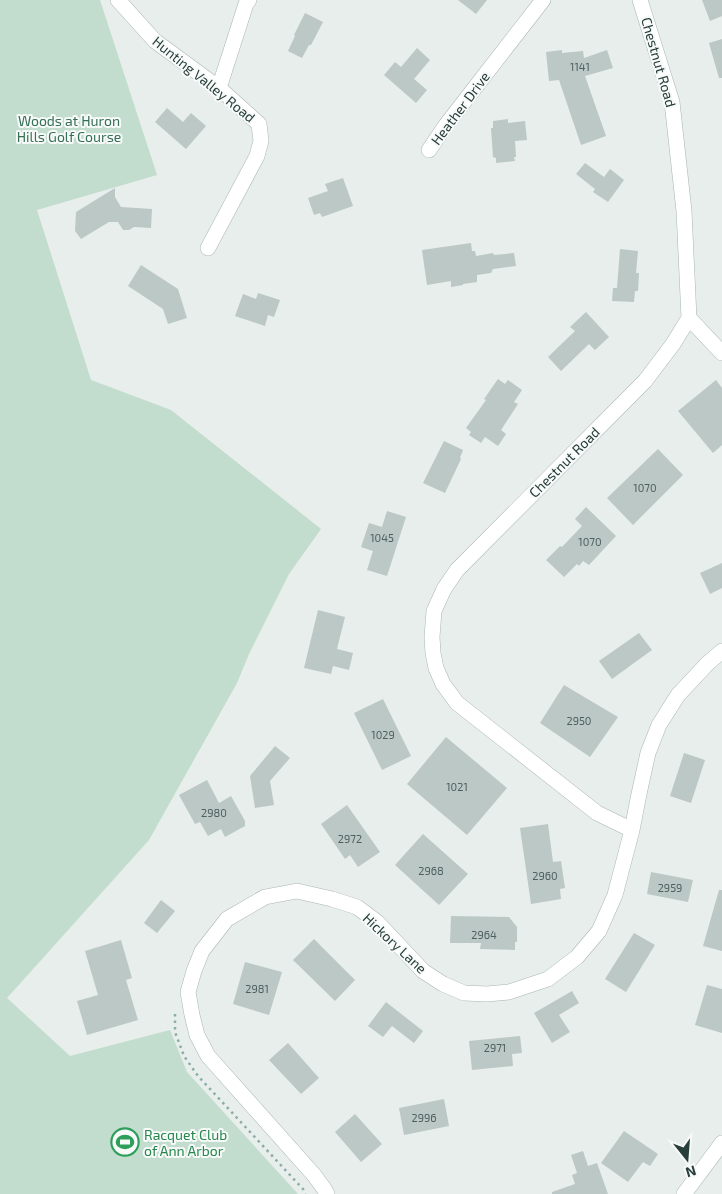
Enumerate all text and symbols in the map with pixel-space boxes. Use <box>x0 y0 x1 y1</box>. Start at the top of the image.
street label: Chestnut Road <box>638 15 680 109</box>
street label: Hunting Valley Road <box>149 32 259 126</box>
house number: 1141 <box>570 60 590 73</box>
street label: Heather Drive <box>427 68 493 148</box>
park label: Woods at Huron Hills Golf Course <box>17 112 121 145</box>
street label: Chestnut Road <box>525 423 603 501</box>
house number: 1070 <box>633 481 657 494</box>
house number: 1045 <box>370 531 394 544</box>
house number: 1070 <box>578 535 602 548</box>
house number: 2950 <box>566 714 592 727</box>
house number: 1029 <box>371 728 395 741</box>
house number: 1021 <box>446 780 468 793</box>
house number: 2980 <box>201 806 227 819</box>
house number: 2972 <box>338 832 362 845</box>
house number: 2968 <box>418 864 444 877</box>
house number: 2960 <box>532 869 558 882</box>
house number: 2959 <box>658 881 682 894</box>
street label: Hickory Lane <box>360 909 430 977</box>
house number: 2964 <box>471 928 497 941</box>
house number: 2981 <box>245 982 269 995</box>
house number: 2971 <box>484 1041 506 1054</box>
house number: 2996 <box>411 1111 437 1124</box>
place label: Racquet Club of Ann Arbor <box>144 1126 227 1159</box>
sports icon: Racquet Club of Ann Arbor <box>110 1127 140 1157</box>
north arrow <box>662 1134 712 1184</box>
text: N <box>684 1162 698 1182</box>

